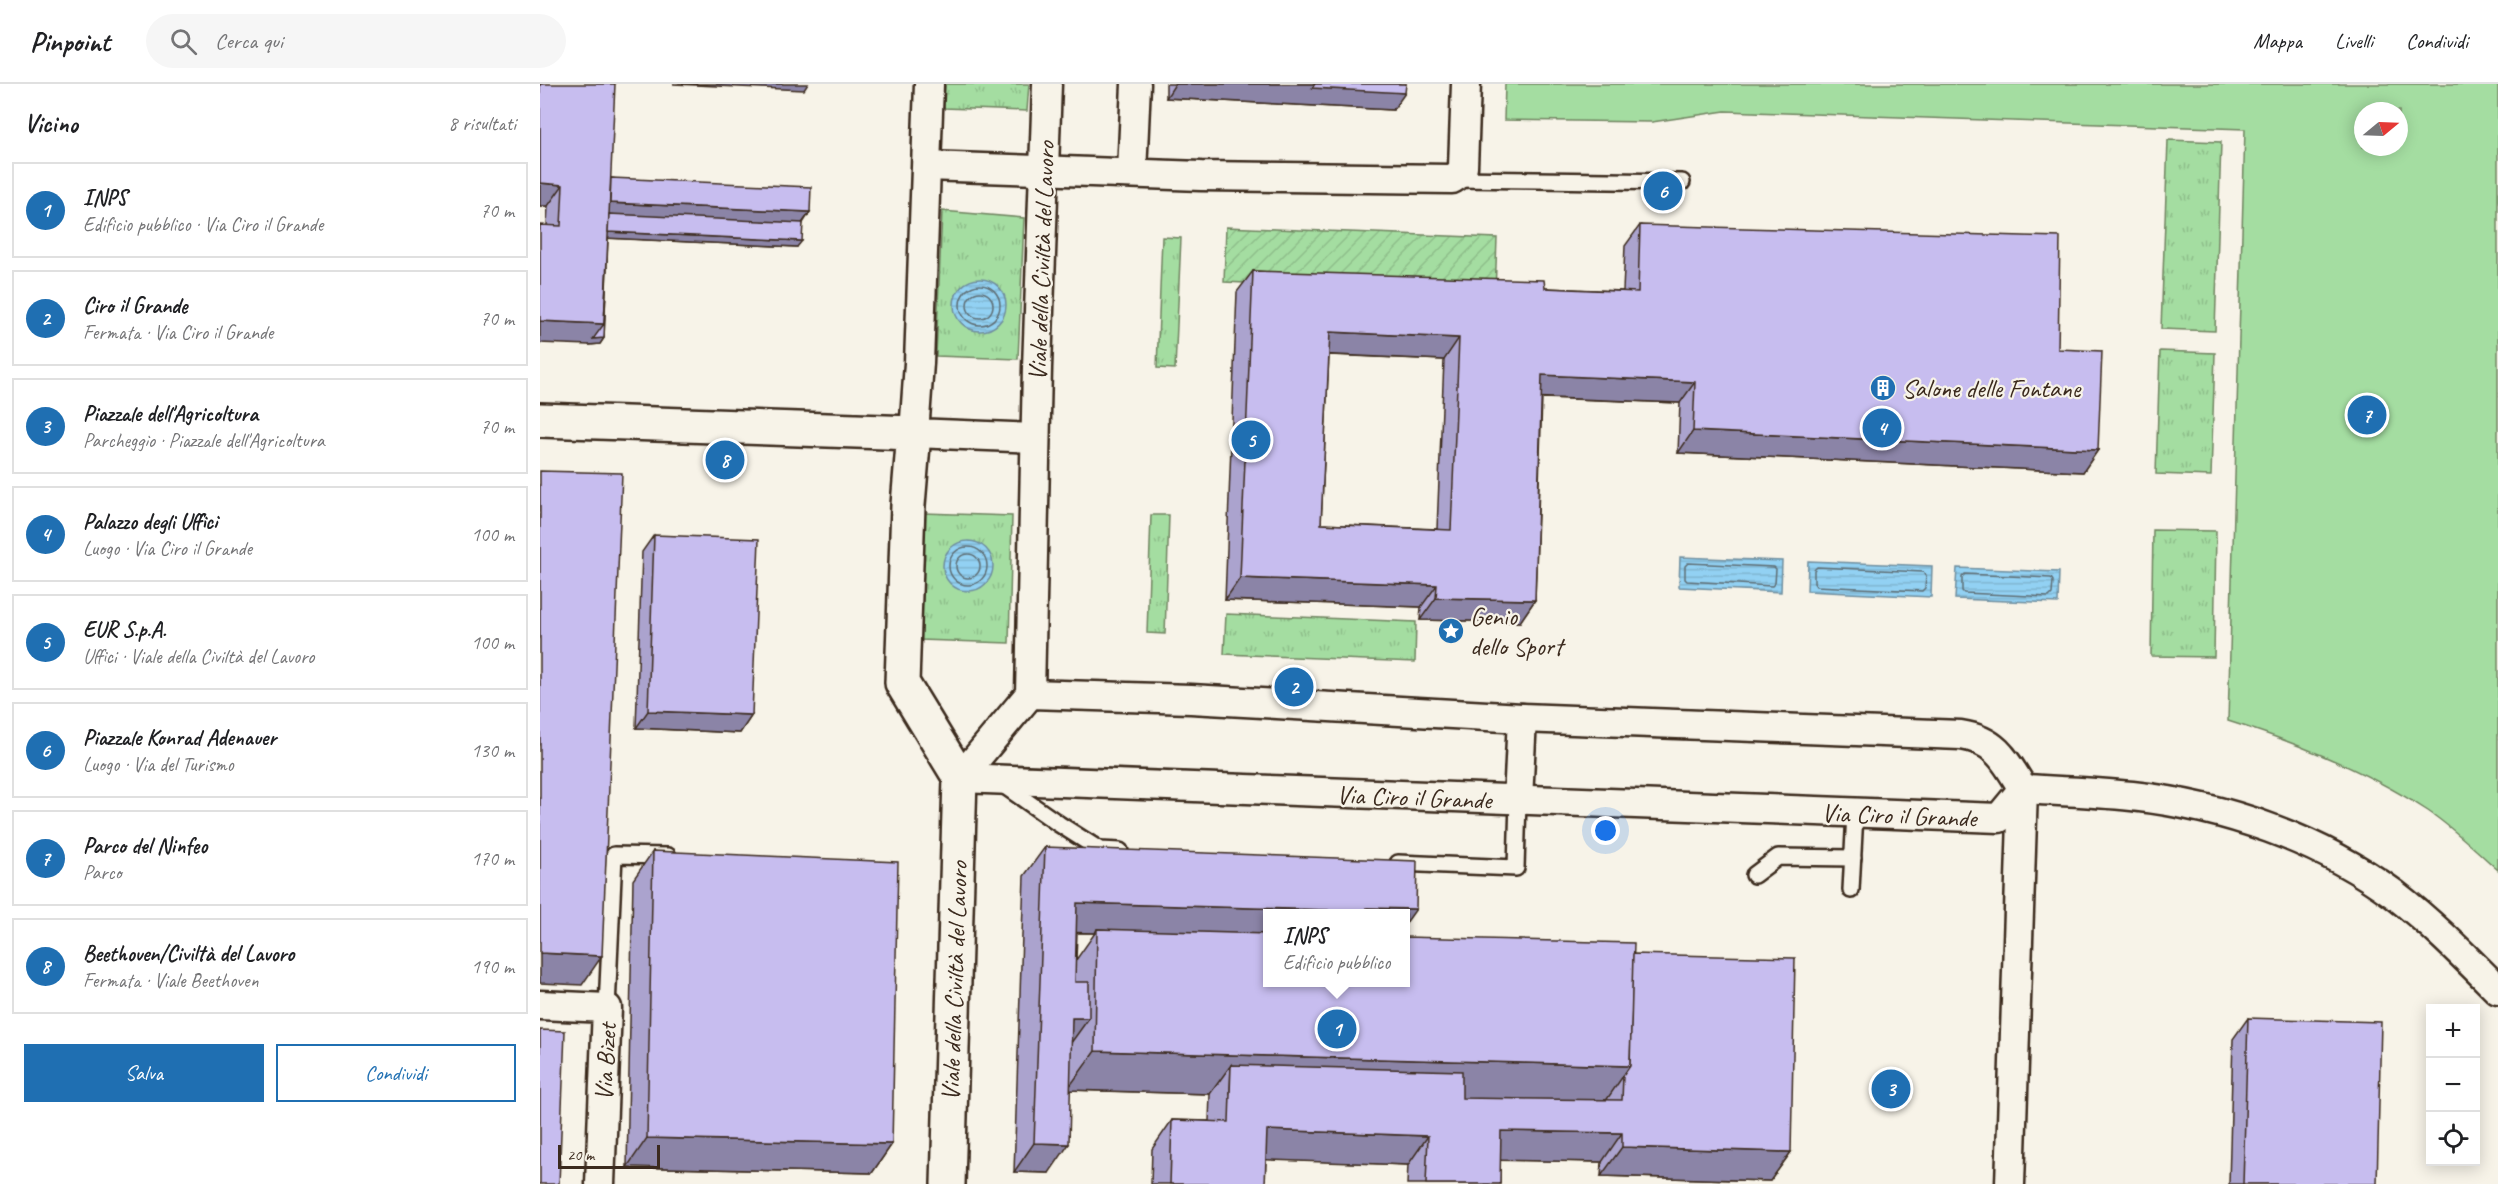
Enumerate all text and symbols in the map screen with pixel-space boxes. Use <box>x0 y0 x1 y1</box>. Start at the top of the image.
search box <box>146 14 566 68</box>
text: Pinpoint <box>30 24 110 59</box>
icon: search <box>167 25 200 58</box>
text: Cerca qui <box>215 27 283 55</box>
text: Mappa <box>2253 28 2302 54</box>
text: Livelli <box>2335 28 2373 54</box>
text: Condividi <box>2406 28 2468 54</box>
north arrow <box>2354 102 2408 156</box>
text: Vicino <box>24 107 78 140</box>
text: 8 risultati <box>448 111 516 136</box>
street label: Viale della Civiltà del Lavoro <box>1021 139 1062 381</box>
pin: 6 <box>1644 168 1682 214</box>
text: INPS <box>83 184 127 212</box>
text: 1 <box>41 198 50 223</box>
text: 70 m <box>480 198 514 223</box>
text: Edificio pubblico · Via Ciro il Grande <box>83 212 323 237</box>
text: Ciro il Grande <box>83 292 187 320</box>
text: 2 <box>41 306 50 331</box>
text: 70 m <box>480 306 514 331</box>
text: Fermata · Via Ciro il Grande <box>83 320 273 345</box>
place label: Salone delle Fontane <box>1902 372 2082 405</box>
building icon: Salone delle Fontane <box>1868 373 1898 403</box>
pin: 7 <box>2348 392 2386 438</box>
text: Piazzale dell'Agricoltura <box>83 400 258 428</box>
pin: 4 <box>1862 406 1902 450</box>
text: 3 <box>41 414 50 439</box>
text: 70 m <box>480 414 514 439</box>
pin: 5 <box>1232 418 1270 462</box>
text: Parcheggio · Piazzale dell'Agricoltura <box>83 428 325 453</box>
pin: 8 <box>706 438 744 482</box>
text: Palazzo degli Uffici <box>83 508 217 536</box>
text: 4 <box>41 522 50 547</box>
text: 100 m <box>471 522 514 547</box>
text: Luogo · Via Ciro il Grande <box>83 536 252 561</box>
place label: Genio dello Sport <box>1470 600 1566 663</box>
text: EUR S.p.A. <box>83 616 166 644</box>
place icon: Genio dello Sport <box>1436 616 1466 646</box>
text: 5 <box>41 630 50 655</box>
text: 100 m <box>471 630 514 655</box>
text: Uffici · Viale della Civiltà del Lavoro <box>83 644 314 669</box>
pin: 2 <box>1274 664 1314 710</box>
text: Piazzale Konrad Adenauer <box>83 724 276 752</box>
text: 6 <box>41 738 50 763</box>
text: 130 m <box>471 738 514 763</box>
text: Luogo · Via del Turismo <box>83 752 234 777</box>
street label: Via Ciro il Grande <box>1336 778 1495 817</box>
street label: Via Ciro il Grande <box>1821 796 1980 835</box>
your location <box>1591 816 1620 845</box>
text: Parco del Ninfeo <box>83 832 207 860</box>
text: 7 <box>41 846 50 871</box>
text: 170 m <box>471 846 514 871</box>
street label: Viale della Civiltà del Lavoro <box>934 859 975 1101</box>
text: Parco <box>83 860 122 885</box>
popup <box>1263 909 1410 987</box>
text: INPS <box>1283 922 1327 950</box>
text: Beethoven/Civiltà del Lavoro <box>83 940 294 968</box>
text: Edificio pubblico <box>1283 950 1390 975</box>
text: 8 <box>41 954 50 979</box>
text: 190 m <box>471 954 514 979</box>
text: Fermata · Viale Beethoven <box>83 968 258 993</box>
map controls <box>2426 1004 2480 1166</box>
button: + <box>2426 1004 2480 1058</box>
pin: 1 <box>1318 1006 1356 1052</box>
street label: Via Bizet <box>587 1020 624 1102</box>
button: Salva <box>24 1044 264 1102</box>
button: Condividi <box>276 1044 516 1102</box>
button: − <box>2426 1058 2480 1112</box>
pin: 3 <box>1872 1066 1910 1112</box>
button: locate <box>2426 1112 2480 1166</box>
scale bar <box>558 1142 660 1170</box>
text: 20 m <box>567 1145 594 1165</box>

